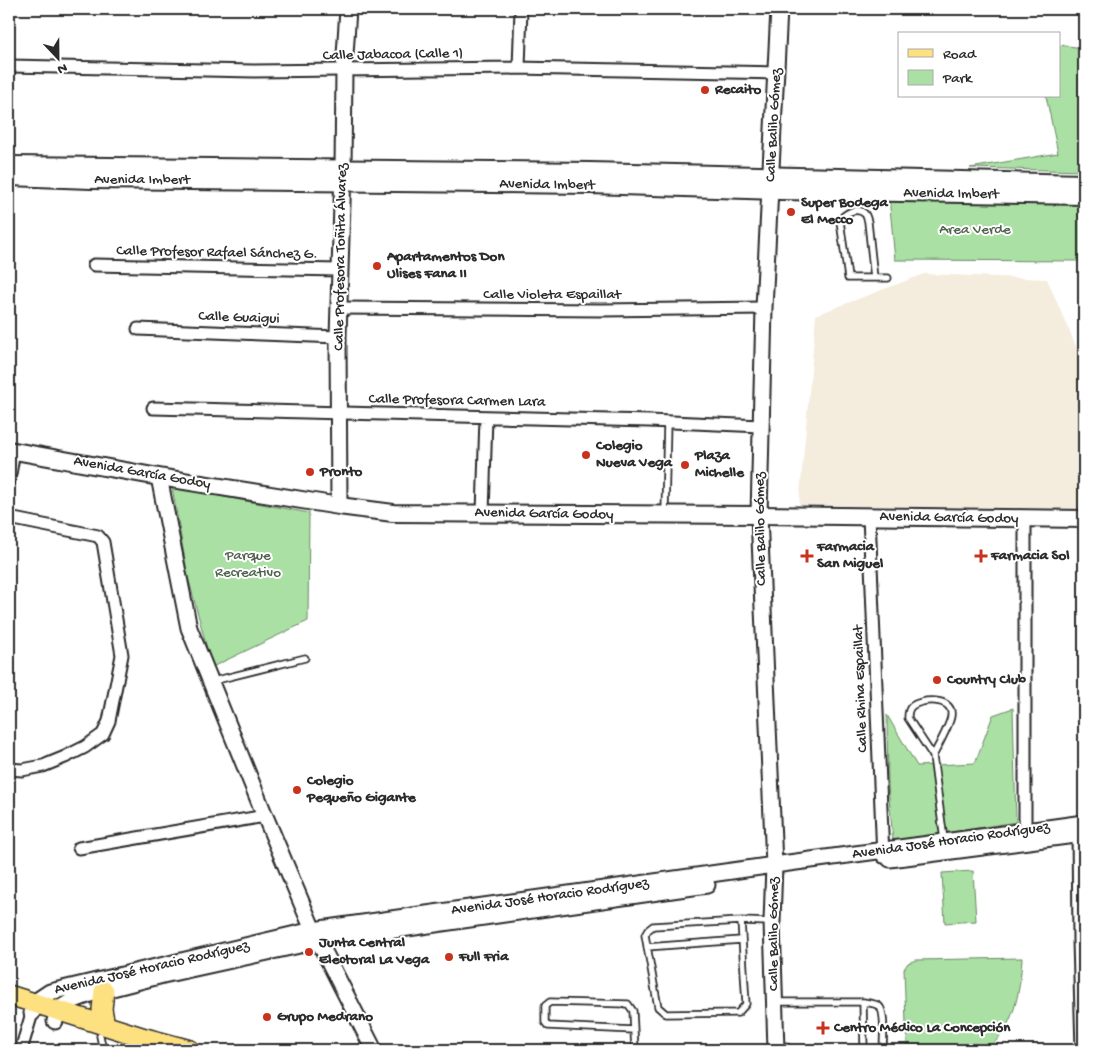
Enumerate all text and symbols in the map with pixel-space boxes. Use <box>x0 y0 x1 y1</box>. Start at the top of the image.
north arrow <box>32 32 82 82</box>
legend <box>898 32 1060 98</box>
street label: Calle Jabacoa (Calle 1) <box>323 45 463 65</box>
text: Road <box>943 46 977 64</box>
text: N <box>55 58 69 77</box>
street label: Calle Balilo Gómez <box>762 67 786 182</box>
text: Park <box>942 70 973 88</box>
place label: Recaito <box>714 81 761 99</box>
marker: Recaito <box>699 84 711 96</box>
street label: Calle Profesora Toñita Álvarez <box>330 163 352 351</box>
street label: Avenida Imbert <box>94 171 192 189</box>
street label: Avenida Imbert <box>499 175 597 195</box>
street label: Avenida Imbert <box>903 184 1001 204</box>
place label: Super Bodega El Mecco <box>801 194 889 229</box>
marker: Super Bodega El Mecco <box>785 206 797 218</box>
park label: Area Verde <box>939 221 1011 239</box>
street label: Calle Profesor Rafael Sánchez G. <box>116 242 318 264</box>
place label: Apartamentos Don Ulises Fana II <box>386 248 505 283</box>
marker: Apartamentos Don Ulises Fana II <box>371 260 383 272</box>
street label: Calle Violeta Espaillat <box>483 286 623 304</box>
street label: Calle Guaigui <box>198 308 280 328</box>
street label: Calle Profesora Carmen Lara <box>368 390 546 412</box>
place label: Colegio Nueva Vega <box>595 437 673 472</box>
place label: Plaza Michelle <box>694 447 745 482</box>
marker: Colegio Nueva Vega <box>580 449 592 461</box>
street label: Avenida García Godoy <box>72 452 213 494</box>
marker: Plaza Michelle <box>679 459 691 471</box>
place label: Pronto <box>319 463 363 481</box>
marker: Pronto <box>304 466 316 478</box>
street label: Calle Balilo Gómez <box>751 472 771 586</box>
street label: Avenida García Godoy <box>474 504 614 524</box>
street label: Avenida García Godoy <box>879 508 1019 528</box>
place label: Farmacia San Miguel <box>816 538 884 573</box>
park label: Parque Recreativo <box>215 547 281 582</box>
place label: Farmacia Sol <box>990 547 1070 565</box>
marker: Farmacia San Miguel <box>801 550 813 562</box>
marker: Farmacia Sol <box>975 550 987 562</box>
street label: Calle Rhina Espaillat <box>850 623 872 753</box>
place label: Country Club <box>946 671 1026 689</box>
marker: Country Club <box>931 674 943 686</box>
place label: Colegio Pequeño Gigante <box>306 772 417 807</box>
marker: Colegio Pequeño Gigante <box>291 784 303 796</box>
street label: Avenida José Horacio Rodríguez <box>851 818 1051 864</box>
street label: Avenida José Horacio Rodríguez <box>450 874 650 920</box>
street label: Calle Balilo Gómez <box>765 877 783 991</box>
place label: Junta Central Electoral La Vega <box>318 934 430 969</box>
street label: Avenida José Horacio Rodríguez <box>53 937 252 999</box>
marker: Junta Central Electoral La Vega <box>303 946 315 958</box>
place label: Full Fria <box>458 948 509 966</box>
marker: Full Fria <box>443 951 455 963</box>
place label: Grupo Medrano <box>277 1008 373 1026</box>
marker: Grupo Medrano <box>261 1011 273 1023</box>
place label: Centro Médico La Concepción <box>833 1019 1011 1037</box>
marker: Centro Médico La Concepción <box>816 1021 830 1035</box>

